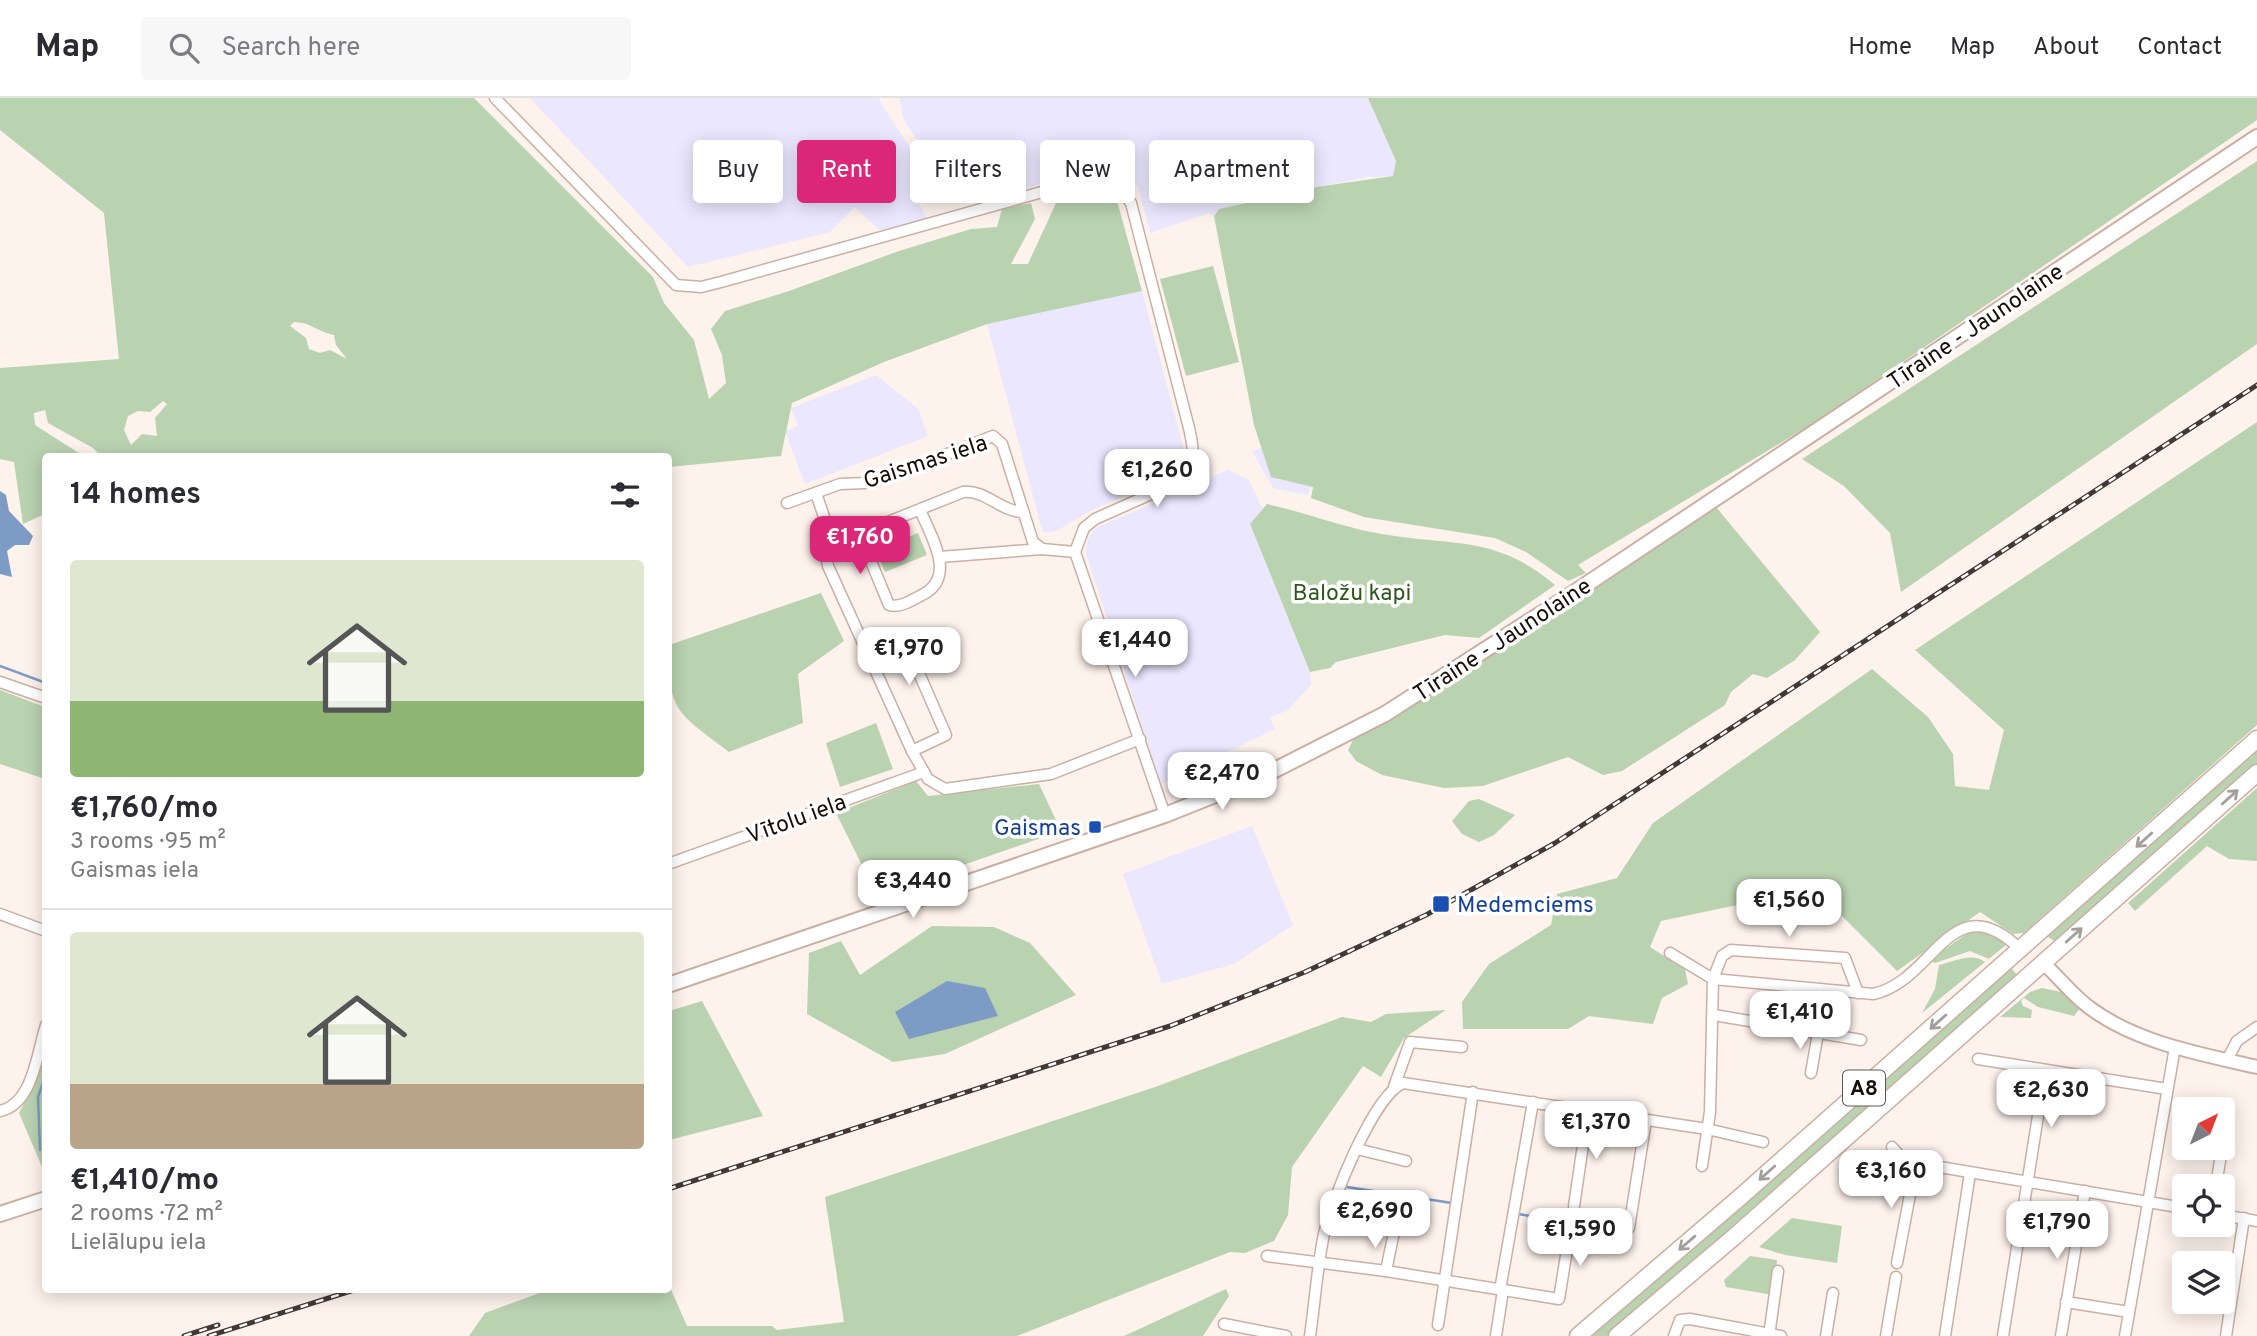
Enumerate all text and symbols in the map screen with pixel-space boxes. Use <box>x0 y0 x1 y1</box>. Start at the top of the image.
search box <box>141 17 631 80</box>
text: Map <box>35 27 99 69</box>
icon: search <box>165 29 203 67</box>
text: Search here <box>221 32 360 65</box>
text: Home <box>1848 33 1912 63</box>
text: Map <box>1950 33 1995 63</box>
text: About <box>2033 33 2099 63</box>
text: Contact <box>2137 33 2222 63</box>
chip: Buy <box>693 140 783 203</box>
chip: Rent <box>797 140 896 203</box>
chip: Filters <box>910 140 1026 203</box>
chip: New <box>1040 140 1135 203</box>
chip: Apartment <box>1149 140 1314 203</box>
street label: Tīraine - Jaunolaine <box>1883 258 2070 398</box>
street label: Gaismas iela <box>860 430 991 497</box>
pin: €1,260 <box>1100 450 1214 509</box>
text: €1,260 <box>1120 457 1194 486</box>
icon: filters <box>606 476 644 514</box>
text: 14 homes <box>70 477 201 514</box>
pin: €1,760 <box>803 517 917 576</box>
text: €1,760 <box>826 524 894 553</box>
street label: Tīraine - Jaunolaine <box>1409 573 1598 709</box>
park label: Baložu kapi <box>1293 580 1411 609</box>
icon: home <box>294 605 420 731</box>
pin: €1,440 <box>1078 620 1192 679</box>
text: €1,440 <box>1098 627 1172 656</box>
pin: €1,970 <box>852 628 966 687</box>
text: €1,970 <box>874 635 944 664</box>
pin: €2,470 <box>1165 752 1279 812</box>
text: €2,470 <box>1184 760 1260 789</box>
street label: Vītolu iela <box>743 789 851 852</box>
one-way arrow <box>2221 789 2239 805</box>
text: €1,760/mo <box>70 791 218 828</box>
place label: Gaismas <box>994 815 1081 844</box>
marker: Gaismas <box>1087 819 1103 835</box>
text: 3 rooms · 95 m² <box>70 828 226 857</box>
one-way arrow <box>2135 831 2153 847</box>
text: Gaismas iela <box>70 857 199 886</box>
pin: €3,440 <box>856 860 970 920</box>
text: €3,440 <box>874 868 952 897</box>
pin: €1,560 <box>1732 880 1846 939</box>
text: €1,560 <box>1752 887 1826 916</box>
place label: Medemciems <box>1457 892 1594 921</box>
marker: Medemciems <box>1431 894 1451 914</box>
one-way arrow <box>2065 927 2082 944</box>
icon: home <box>294 977 420 1103</box>
pin: €1,410 <box>1743 992 1857 1051</box>
text: €1,410 <box>1766 999 1834 1028</box>
one-way arrow <box>1929 1014 1947 1030</box>
road number: A8 <box>1843 1070 1885 1105</box>
pin: €2,630 <box>1994 1070 2108 1129</box>
text: €2,630 <box>2012 1077 2090 1106</box>
north arrow <box>2172 1097 2235 1160</box>
map controls <box>2172 1097 2235 1314</box>
pin: €1,370 <box>1539 1102 1653 1161</box>
text: €1,370 <box>1561 1109 1631 1138</box>
pin: €3,160 <box>1834 1150 1948 1210</box>
text: €3,160 <box>1855 1158 1927 1187</box>
text: €1,410/mo <box>70 1163 219 1200</box>
one-way arrow <box>1759 1165 1777 1181</box>
button: locate <box>2172 1174 2235 1237</box>
pin: €2,690 <box>1318 1190 1432 1250</box>
text: €2,690 <box>1336 1198 1414 1227</box>
text: 2 rooms · 72 m² <box>70 1200 223 1229</box>
pin: €1,790 <box>2000 1202 2114 1261</box>
pin: €1,590 <box>1523 1208 1637 1268</box>
text: €1,790 <box>2022 1209 2092 1238</box>
text: €1,590 <box>1543 1216 1617 1245</box>
text: Lielālupu iela <box>70 1229 206 1258</box>
one-way arrow <box>1678 1235 1696 1251</box>
button: layers <box>2172 1251 2235 1314</box>

